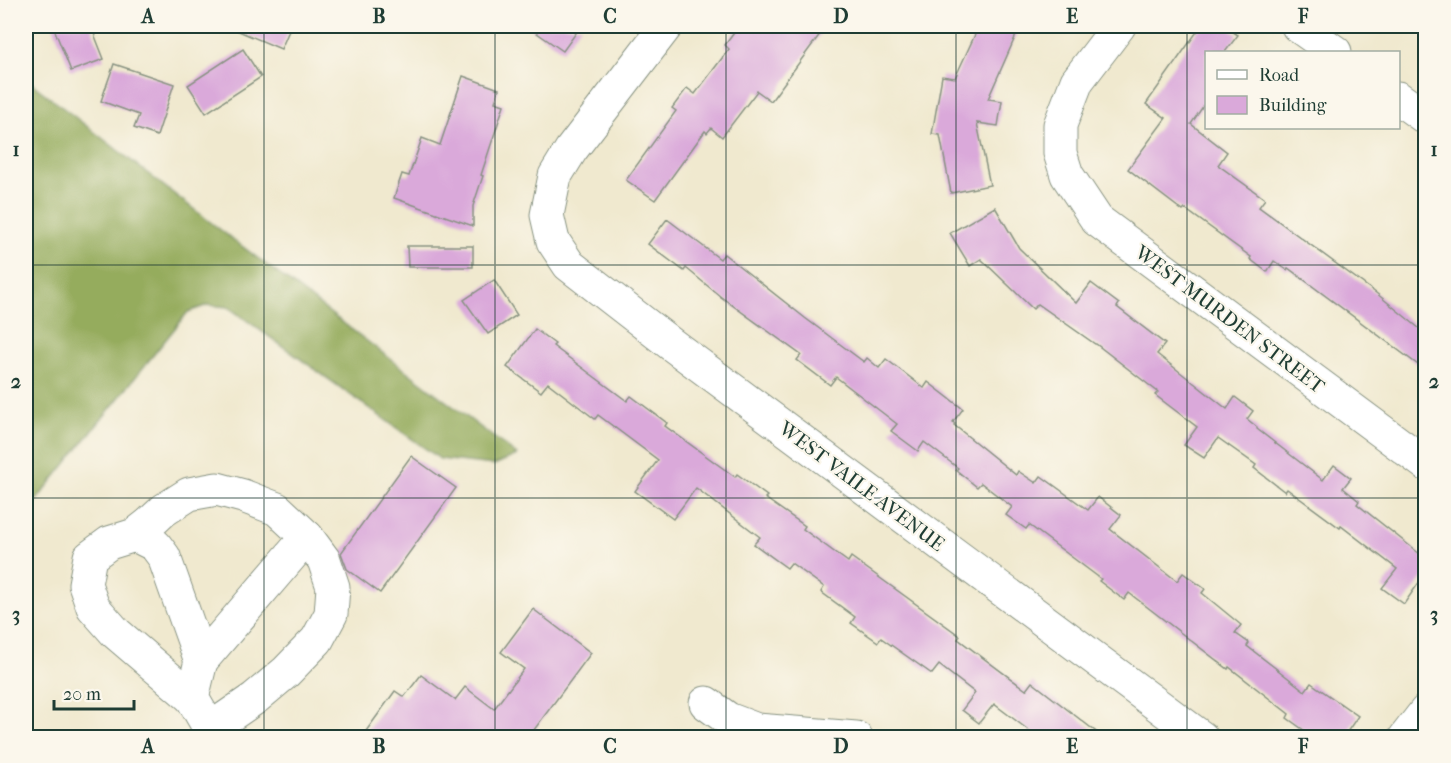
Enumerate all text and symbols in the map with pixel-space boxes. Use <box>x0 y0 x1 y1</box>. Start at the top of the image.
text: A <box>140 5 156 28</box>
text: B <box>372 5 386 28</box>
text: C <box>603 5 617 28</box>
text: D <box>833 5 849 28</box>
text: E <box>1066 5 1078 28</box>
text: F <box>1297 5 1309 28</box>
legend <box>1205 51 1400 129</box>
text: Road <box>1259 65 1299 86</box>
text: Building <box>1259 95 1327 116</box>
text: 1 <box>12 138 20 161</box>
text: 1 <box>1430 138 1438 161</box>
street label: WEST MURDEN STREET <box>1130 240 1329 398</box>
text: 2 <box>11 370 21 393</box>
text: 2 <box>1429 370 1439 393</box>
street label: WEST VAILE AVENUE <box>774 416 949 556</box>
text: 3 <box>12 603 20 626</box>
text: 3 <box>1430 603 1438 626</box>
scale bar <box>54 673 134 711</box>
text: 20 m <box>63 684 101 705</box>
text: A <box>140 735 156 758</box>
text: B <box>372 735 386 758</box>
text: C <box>603 735 617 758</box>
text: D <box>833 735 849 758</box>
text: E <box>1066 735 1078 758</box>
text: F <box>1297 735 1309 758</box>

